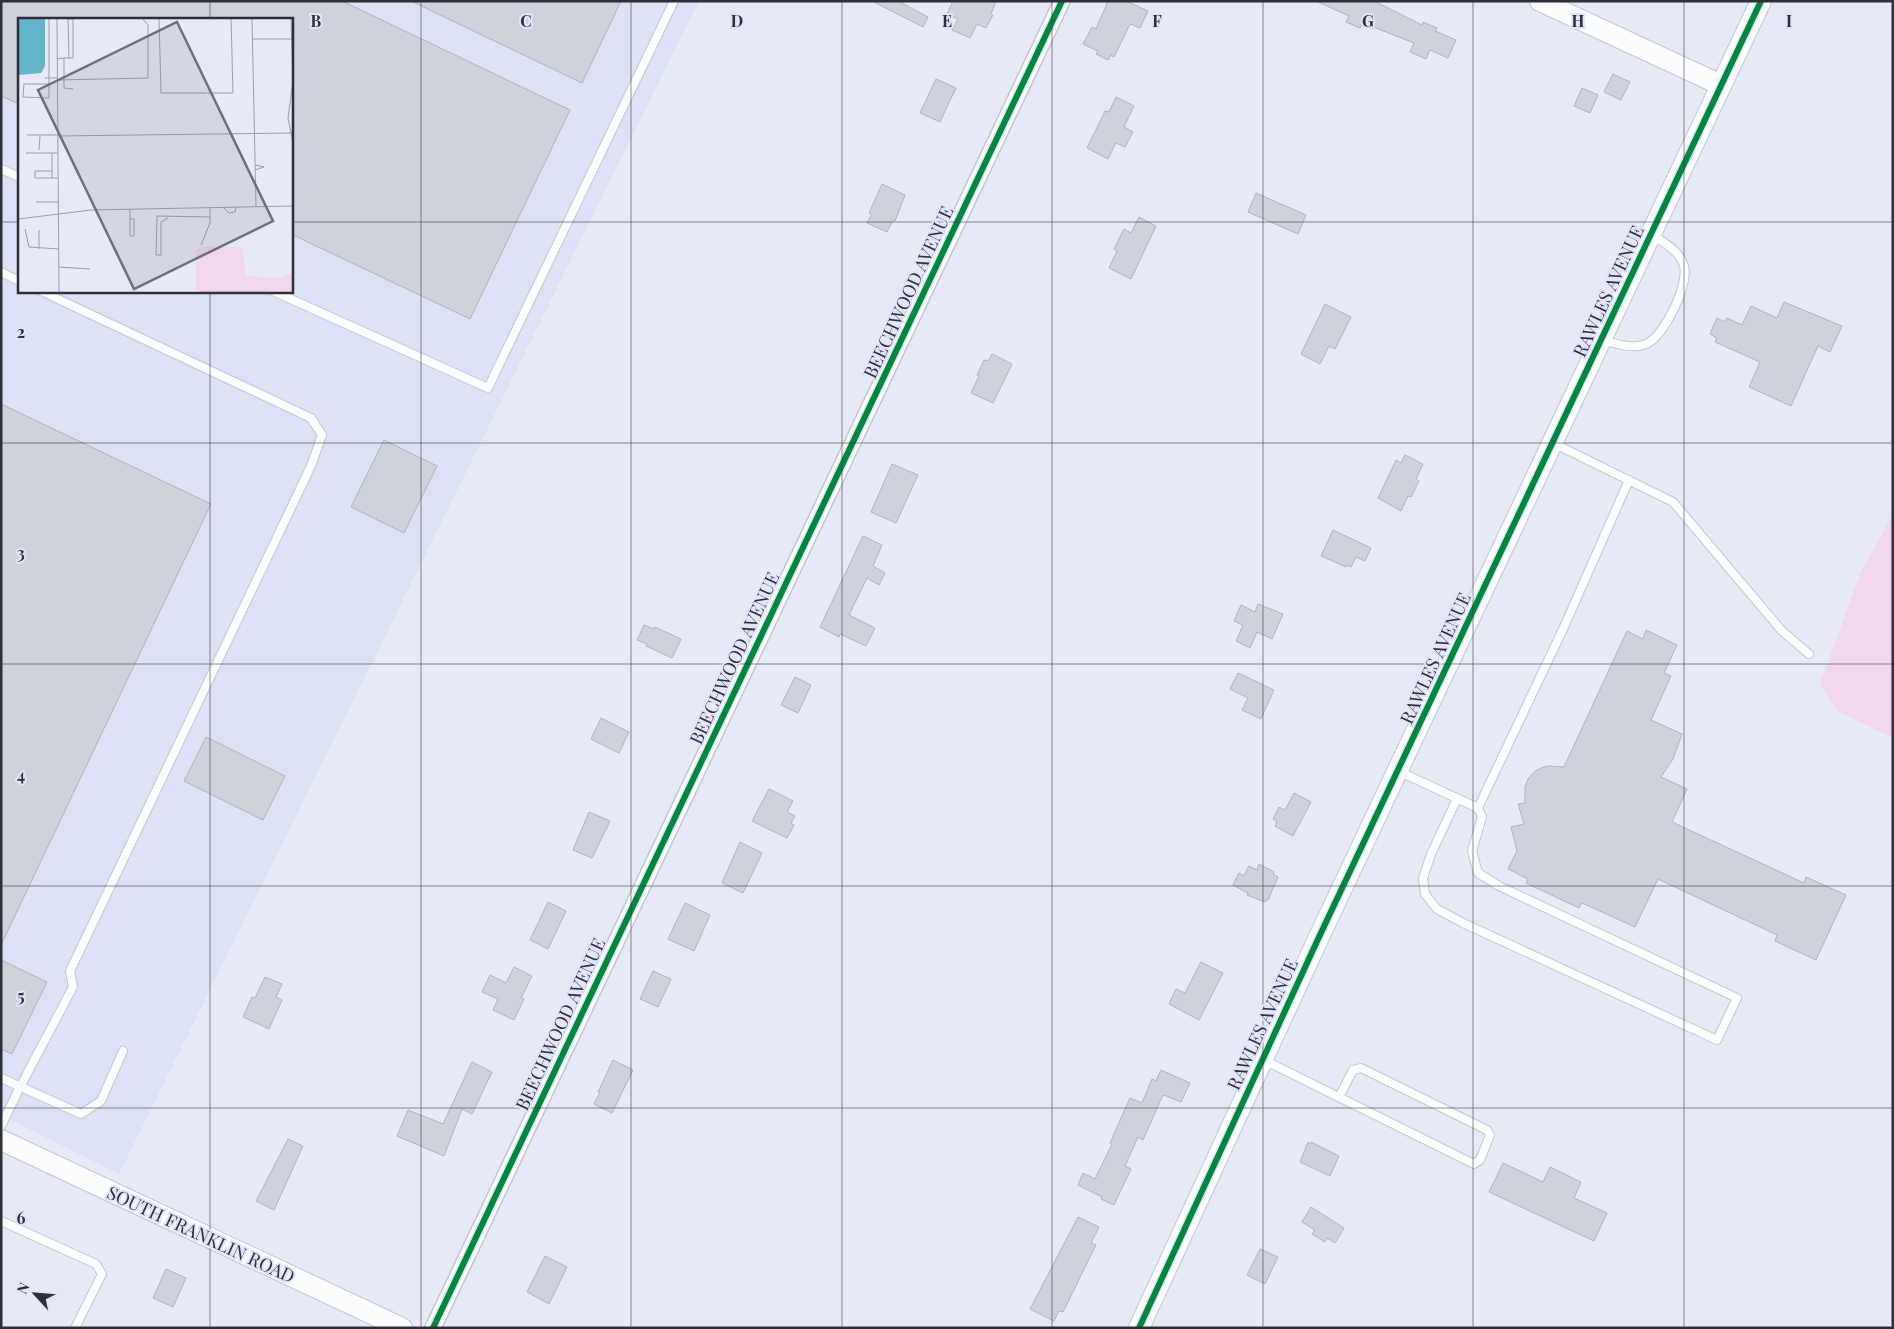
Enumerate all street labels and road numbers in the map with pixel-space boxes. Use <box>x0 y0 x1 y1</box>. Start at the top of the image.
street label: BEECHWOOD AVENUE <box>858 202 958 382</box>
street label: RAWLES AVENUE <box>1567 221 1649 361</box>
street label: BEECHWOOD AVENUE <box>684 568 784 748</box>
street label: RAWLES AVENUE <box>1394 588 1476 728</box>
street label: BEECHWOOD AVENUE <box>510 934 610 1114</box>
street label: RAWLES AVENUE <box>1221 954 1303 1094</box>
street label: SOUTH FRANKLIN ROAD <box>103 1180 299 1288</box>

